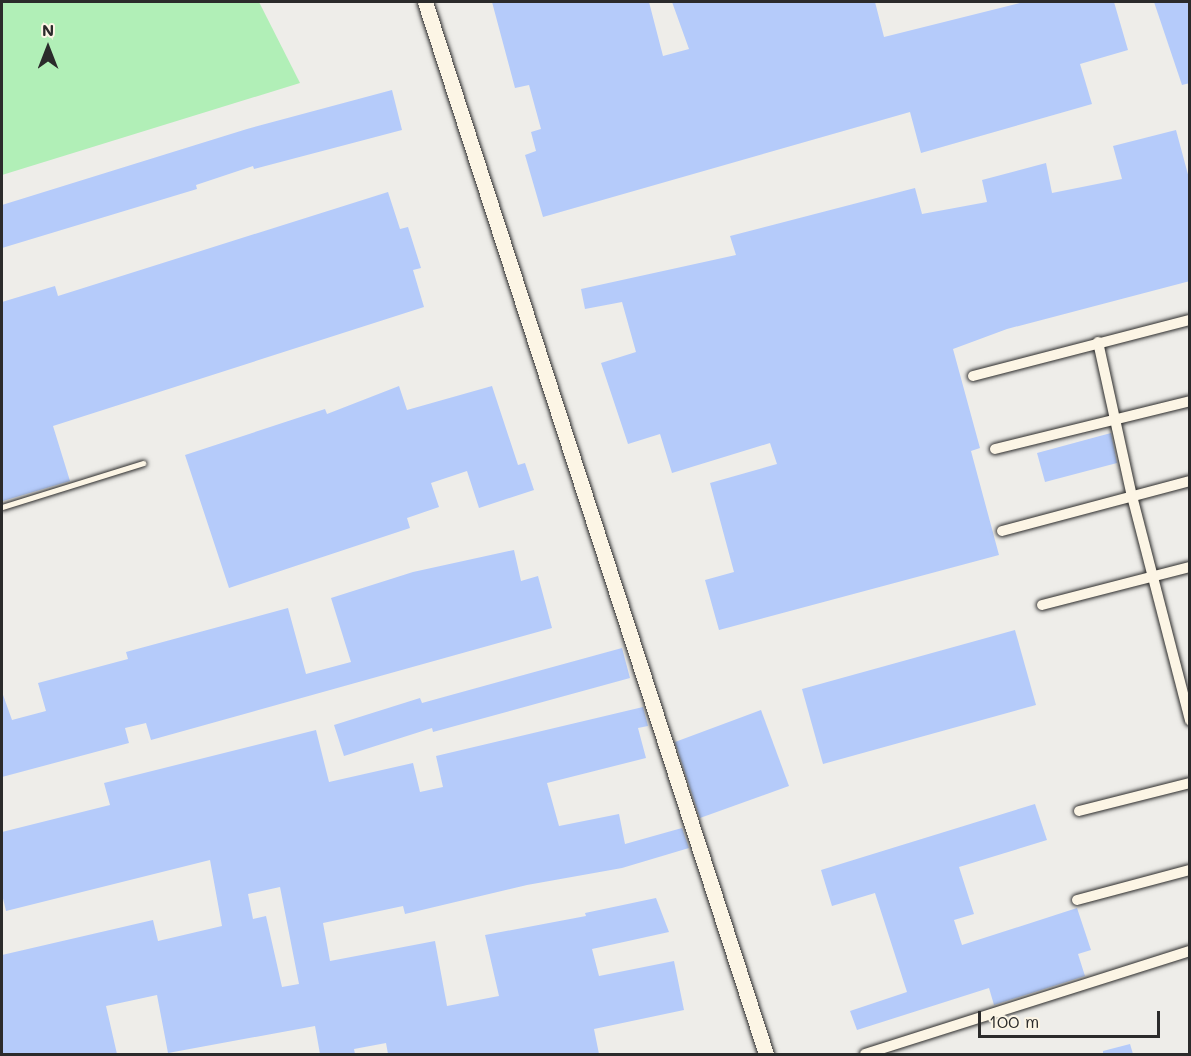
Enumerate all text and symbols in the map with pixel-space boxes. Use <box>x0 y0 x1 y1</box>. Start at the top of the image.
north arrow <box>18 18 78 78</box>
text: N <box>42 19 54 40</box>
scale bar <box>981 999 1162 1037</box>
text: 100 m <box>989 1009 1039 1033</box>

